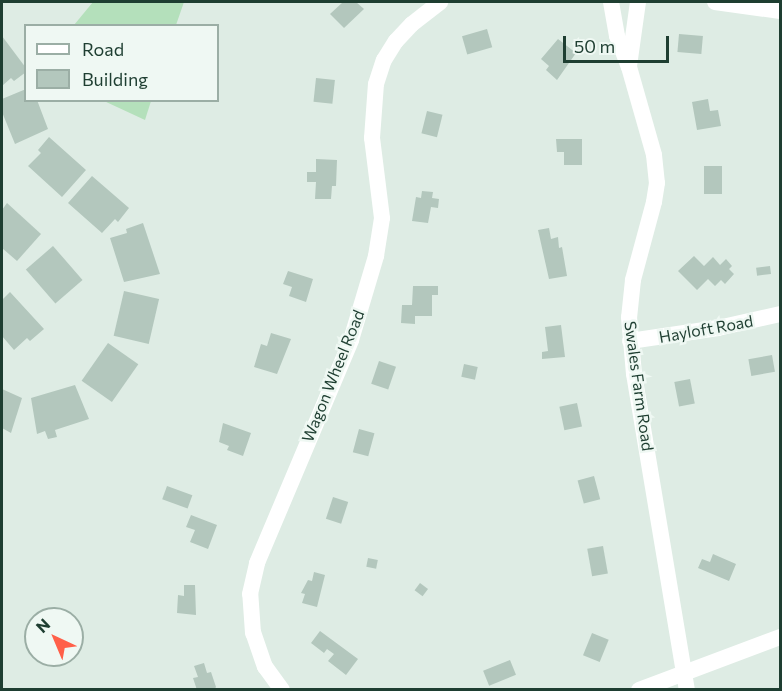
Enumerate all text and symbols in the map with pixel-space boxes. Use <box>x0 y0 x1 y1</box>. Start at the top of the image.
legend <box>24 24 219 102</box>
scale bar <box>566 24 672 62</box>
text: 50 m <box>574 35 615 57</box>
text: Road <box>82 38 124 60</box>
text: Building <box>82 68 148 90</box>
street label: Wagon Wheel Road <box>298 307 368 445</box>
street label: Hayloft Road <box>657 311 755 347</box>
street label: Swales Farm Road <box>620 320 658 452</box>
north arrow <box>24 607 84 667</box>
text: N <box>32 614 53 636</box>

